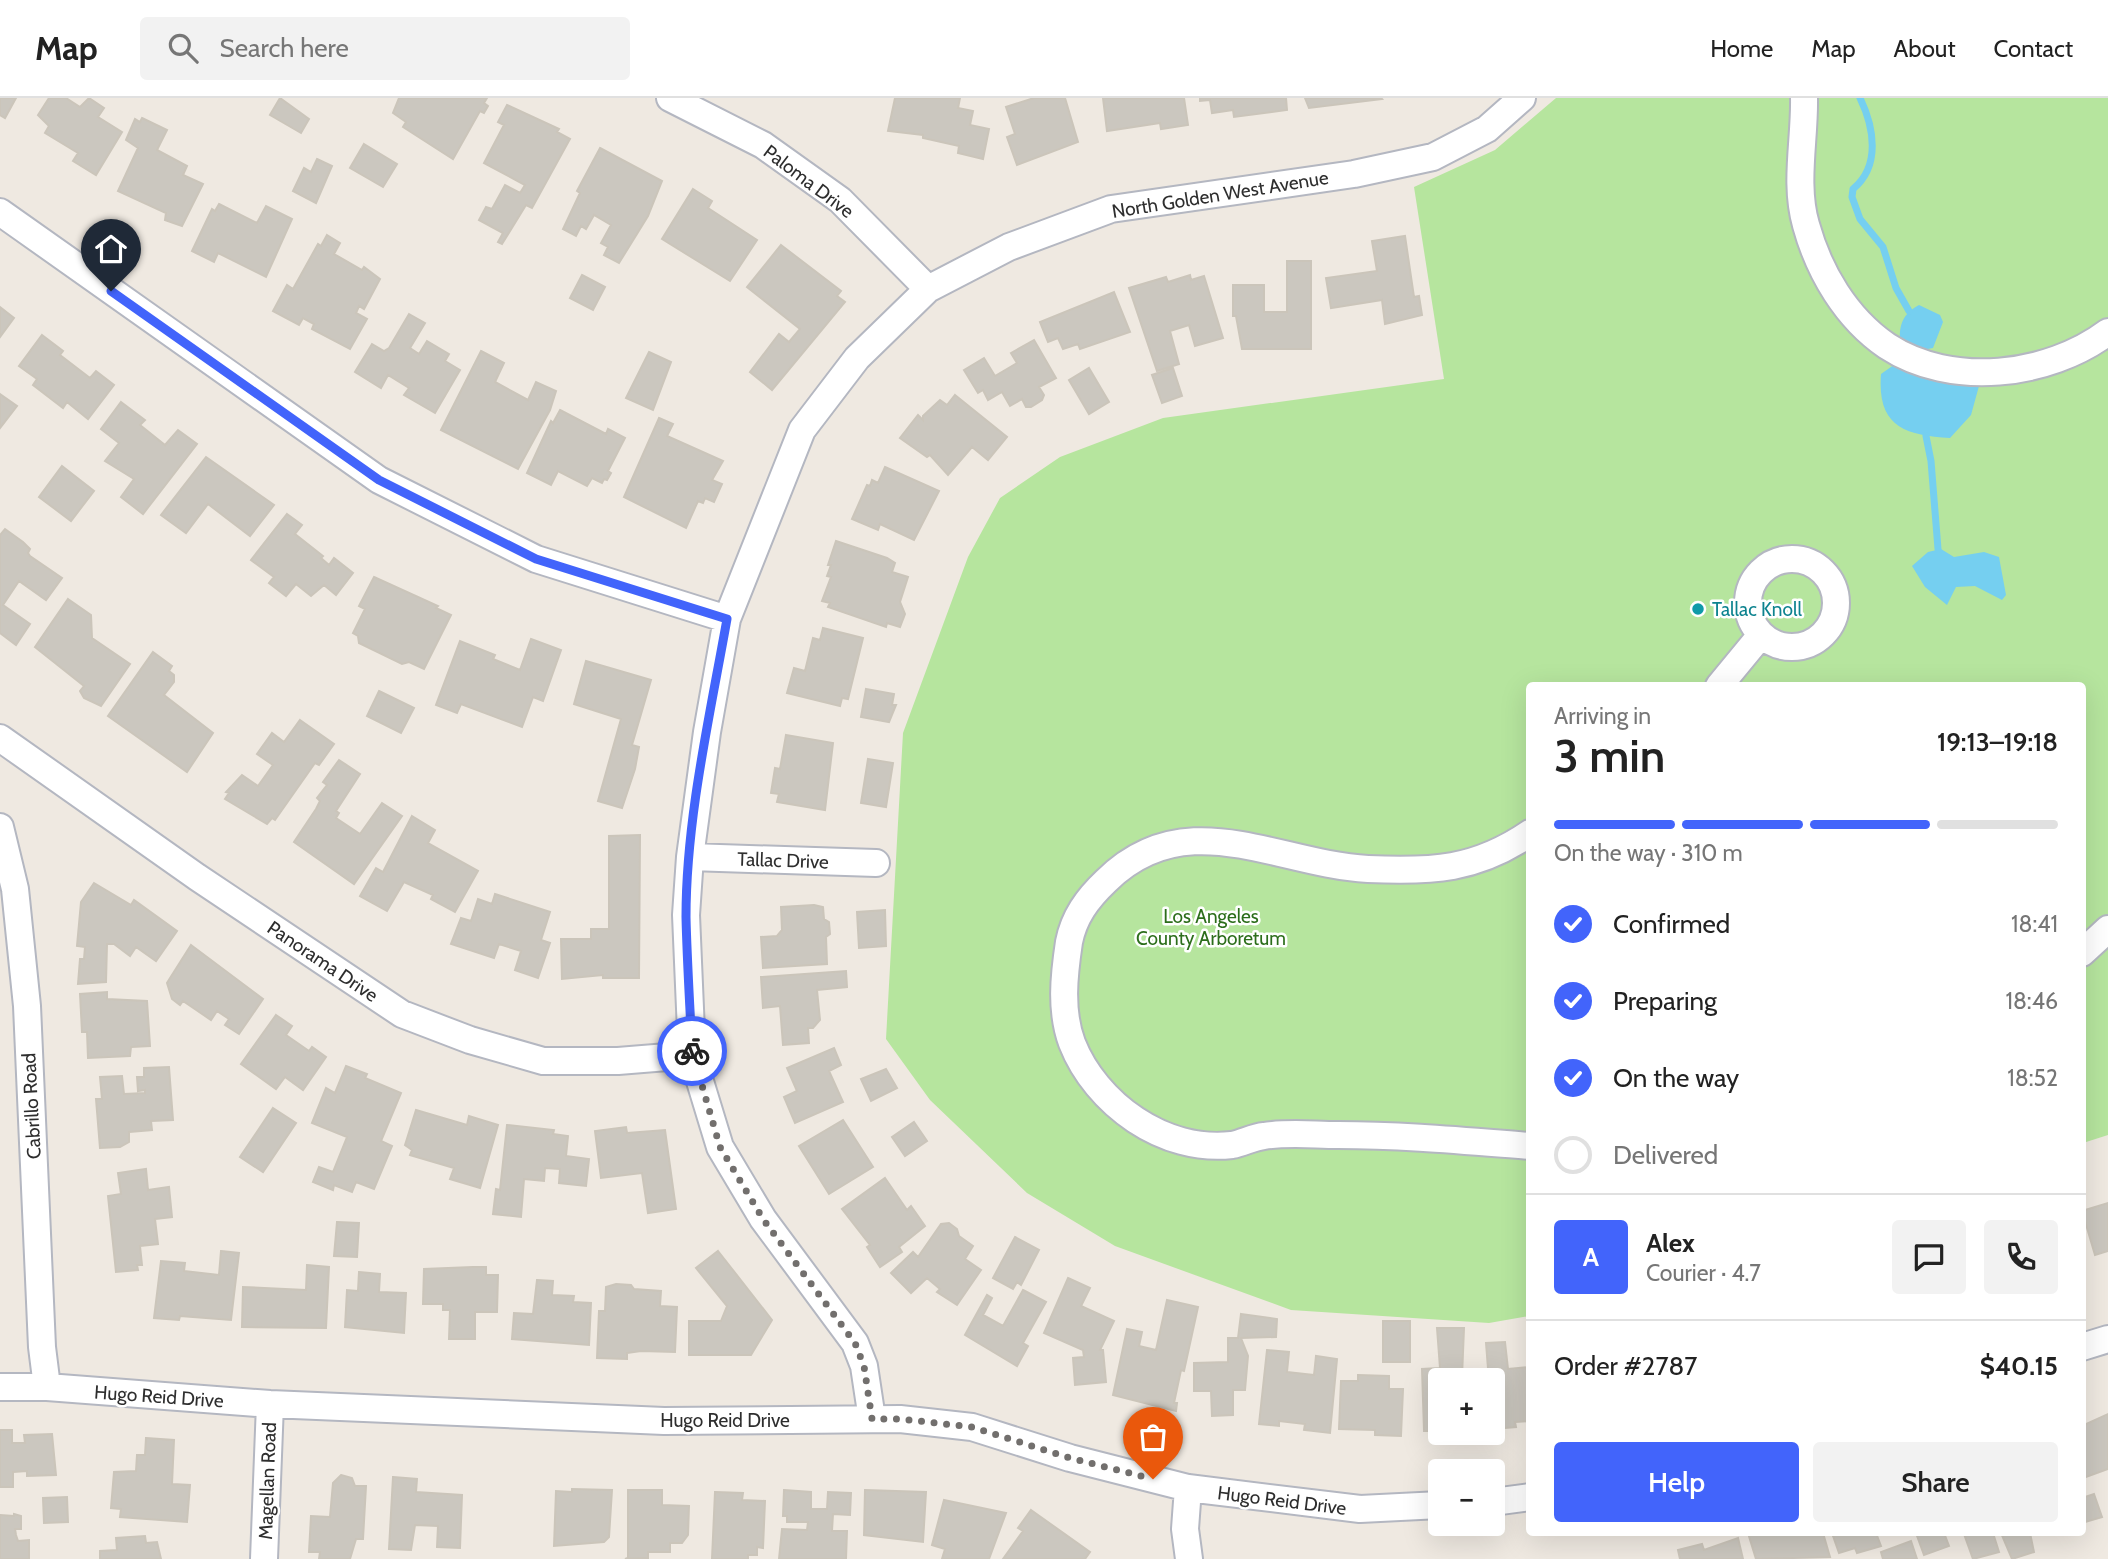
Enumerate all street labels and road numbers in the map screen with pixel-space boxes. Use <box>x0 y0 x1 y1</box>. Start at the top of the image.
street label: Paloma Drive <box>759 140 859 223</box>
street label: North Golden West Avenue <box>1110 166 1330 223</box>
street label: Tallac Drive <box>737 847 829 874</box>
street label: Panorama Drive <box>263 916 383 1007</box>
street label: Cabrillo Road <box>17 1052 46 1160</box>
street label: Hugo Reid Drive <box>94 1381 225 1413</box>
street label: Hugo Reid Drive <box>660 1409 790 1432</box>
street label: Magellan Road <box>254 1422 281 1540</box>
street label: Hugo Reid Drive <box>1216 1481 1348 1520</box>

